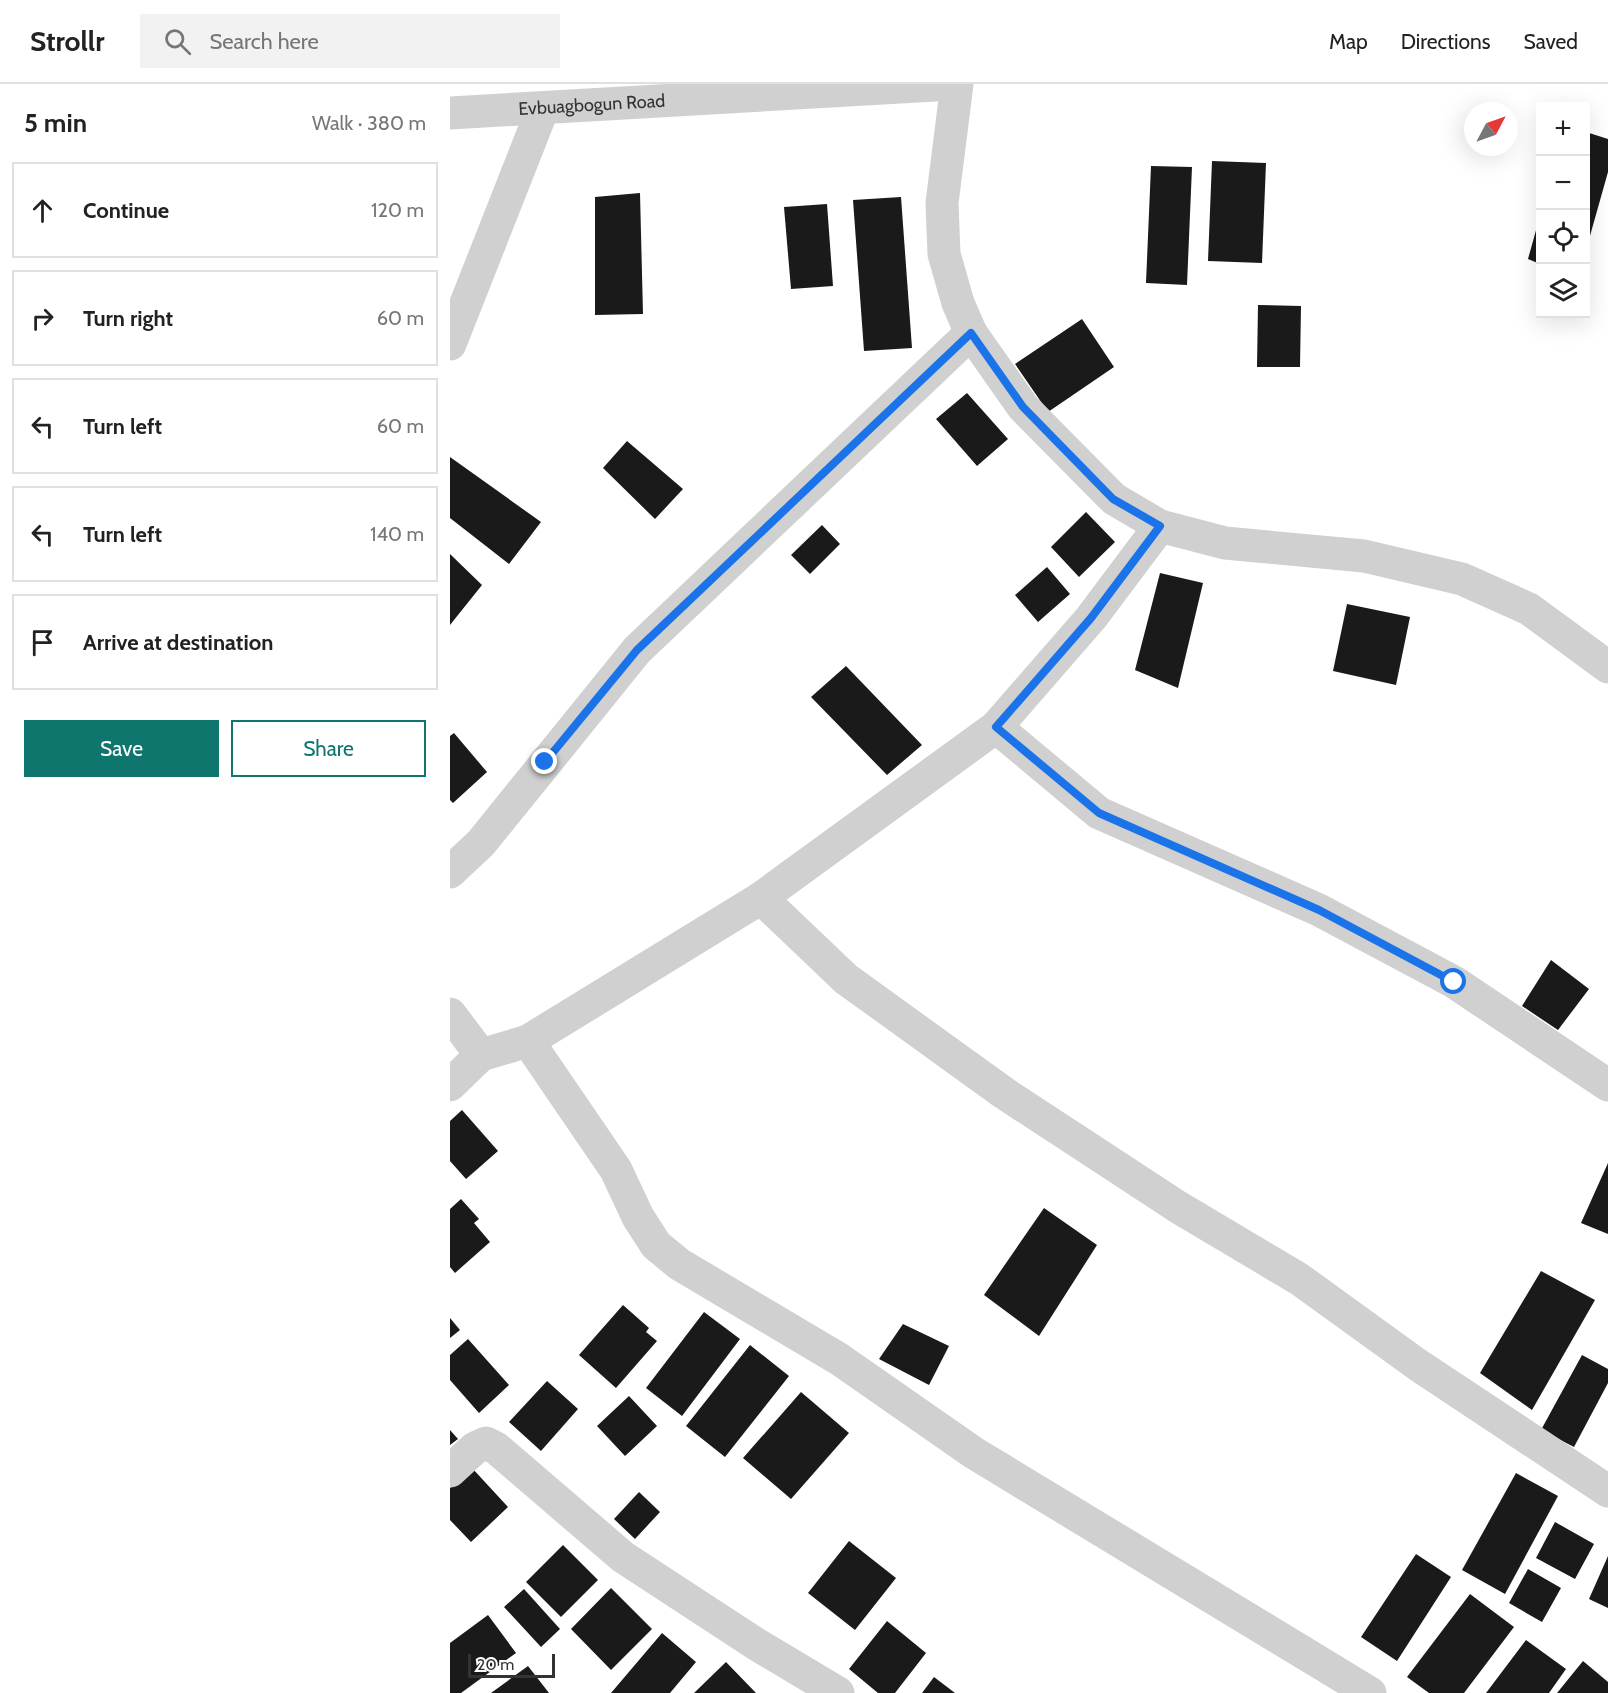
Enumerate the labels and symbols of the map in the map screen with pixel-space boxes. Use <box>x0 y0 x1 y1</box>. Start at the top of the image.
street label: Evbuagbogun Road <box>518 90 666 120</box>
north arrow <box>1464 102 1518 156</box>
route end <box>531 748 557 774</box>
route start <box>1440 968 1466 994</box>
scale bar <box>468 1651 555 1678</box>

